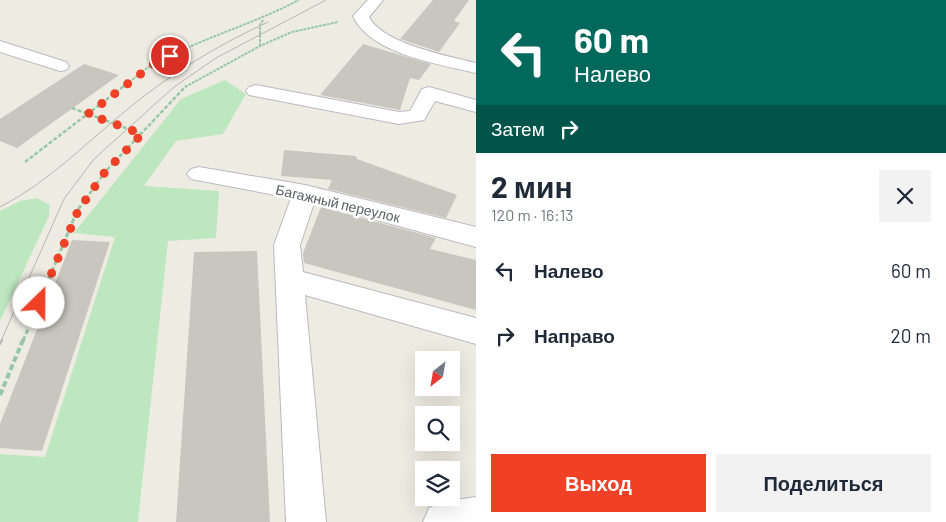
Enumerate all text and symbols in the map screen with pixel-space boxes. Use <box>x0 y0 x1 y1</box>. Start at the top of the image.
text: 60 m <box>574 18 649 60</box>
icon: left <box>491 20 556 85</box>
pin <box>149 35 191 77</box>
icon: arrive <box>156 42 184 70</box>
text: Налево <box>574 60 651 86</box>
icon: right <box>555 115 583 143</box>
text: Затем <box>491 117 545 140</box>
text: 2 мин <box>491 168 573 204</box>
button: close <box>879 170 931 222</box>
street label: Багажный переулок <box>274 180 403 226</box>
text: 120 m · 16:13 <box>491 205 574 224</box>
icon: left <box>491 257 519 285</box>
text: Налево <box>534 259 604 282</box>
text: 60 m <box>891 259 931 282</box>
position arrow <box>12 276 64 328</box>
icon: right <box>491 322 519 350</box>
text: Направо <box>534 324 615 347</box>
text: 20 m <box>891 324 931 347</box>
north arrow <box>415 351 460 396</box>
map controls <box>415 351 460 506</box>
button: search <box>415 406 460 451</box>
button: Выход <box>491 454 706 512</box>
button: Поделиться <box>716 454 931 512</box>
button: layers <box>415 461 460 506</box>

